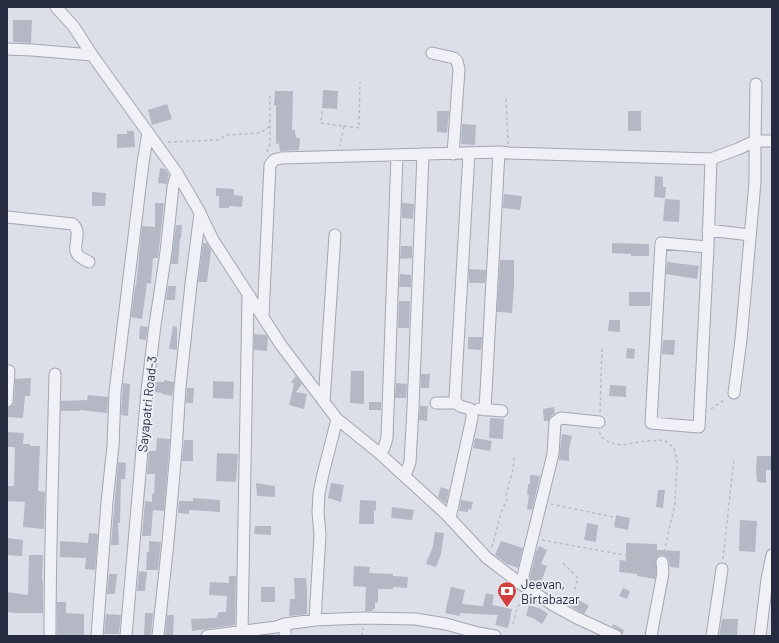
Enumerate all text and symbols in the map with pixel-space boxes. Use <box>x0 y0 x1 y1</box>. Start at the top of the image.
street label: Sayapatri Road-3 <box>134 355 160 453</box>
place label: Jeevan, Birtabazar <box>521 576 580 607</box>
bank icon: Jeevan, Birtabazar <box>496 580 518 608</box>

